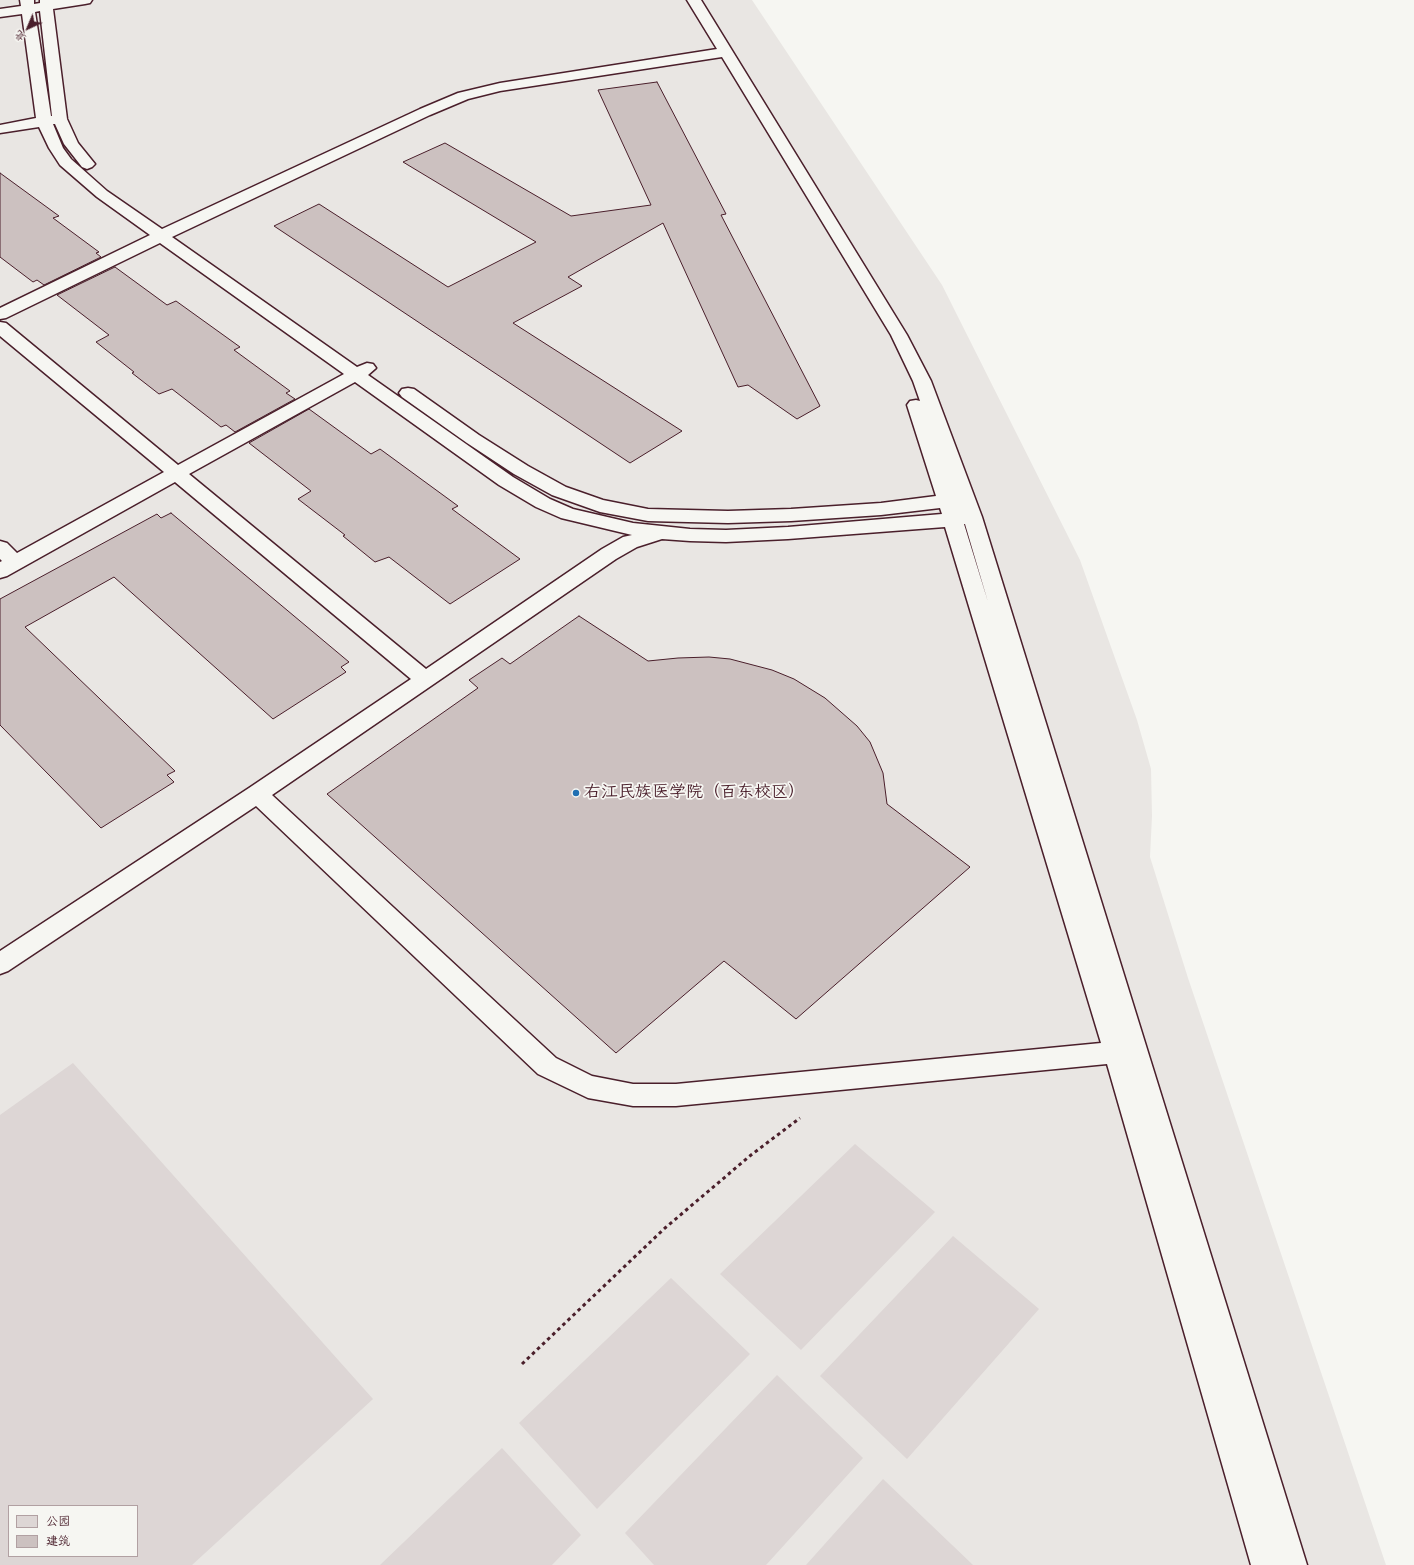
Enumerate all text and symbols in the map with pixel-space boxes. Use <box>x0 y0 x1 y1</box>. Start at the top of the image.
north arrow <box>8 8 48 48</box>
text: 北 <box>11 28 28 45</box>
place label: 右江民族医学院（百东校区） <box>584 783 805 803</box>
marker: 右江民族医学院（百东校区） <box>571 788 581 798</box>
legend <box>8 1505 138 1557</box>
text: 公园 <box>46 1513 70 1529</box>
text: 建筑 <box>46 1533 70 1549</box>

